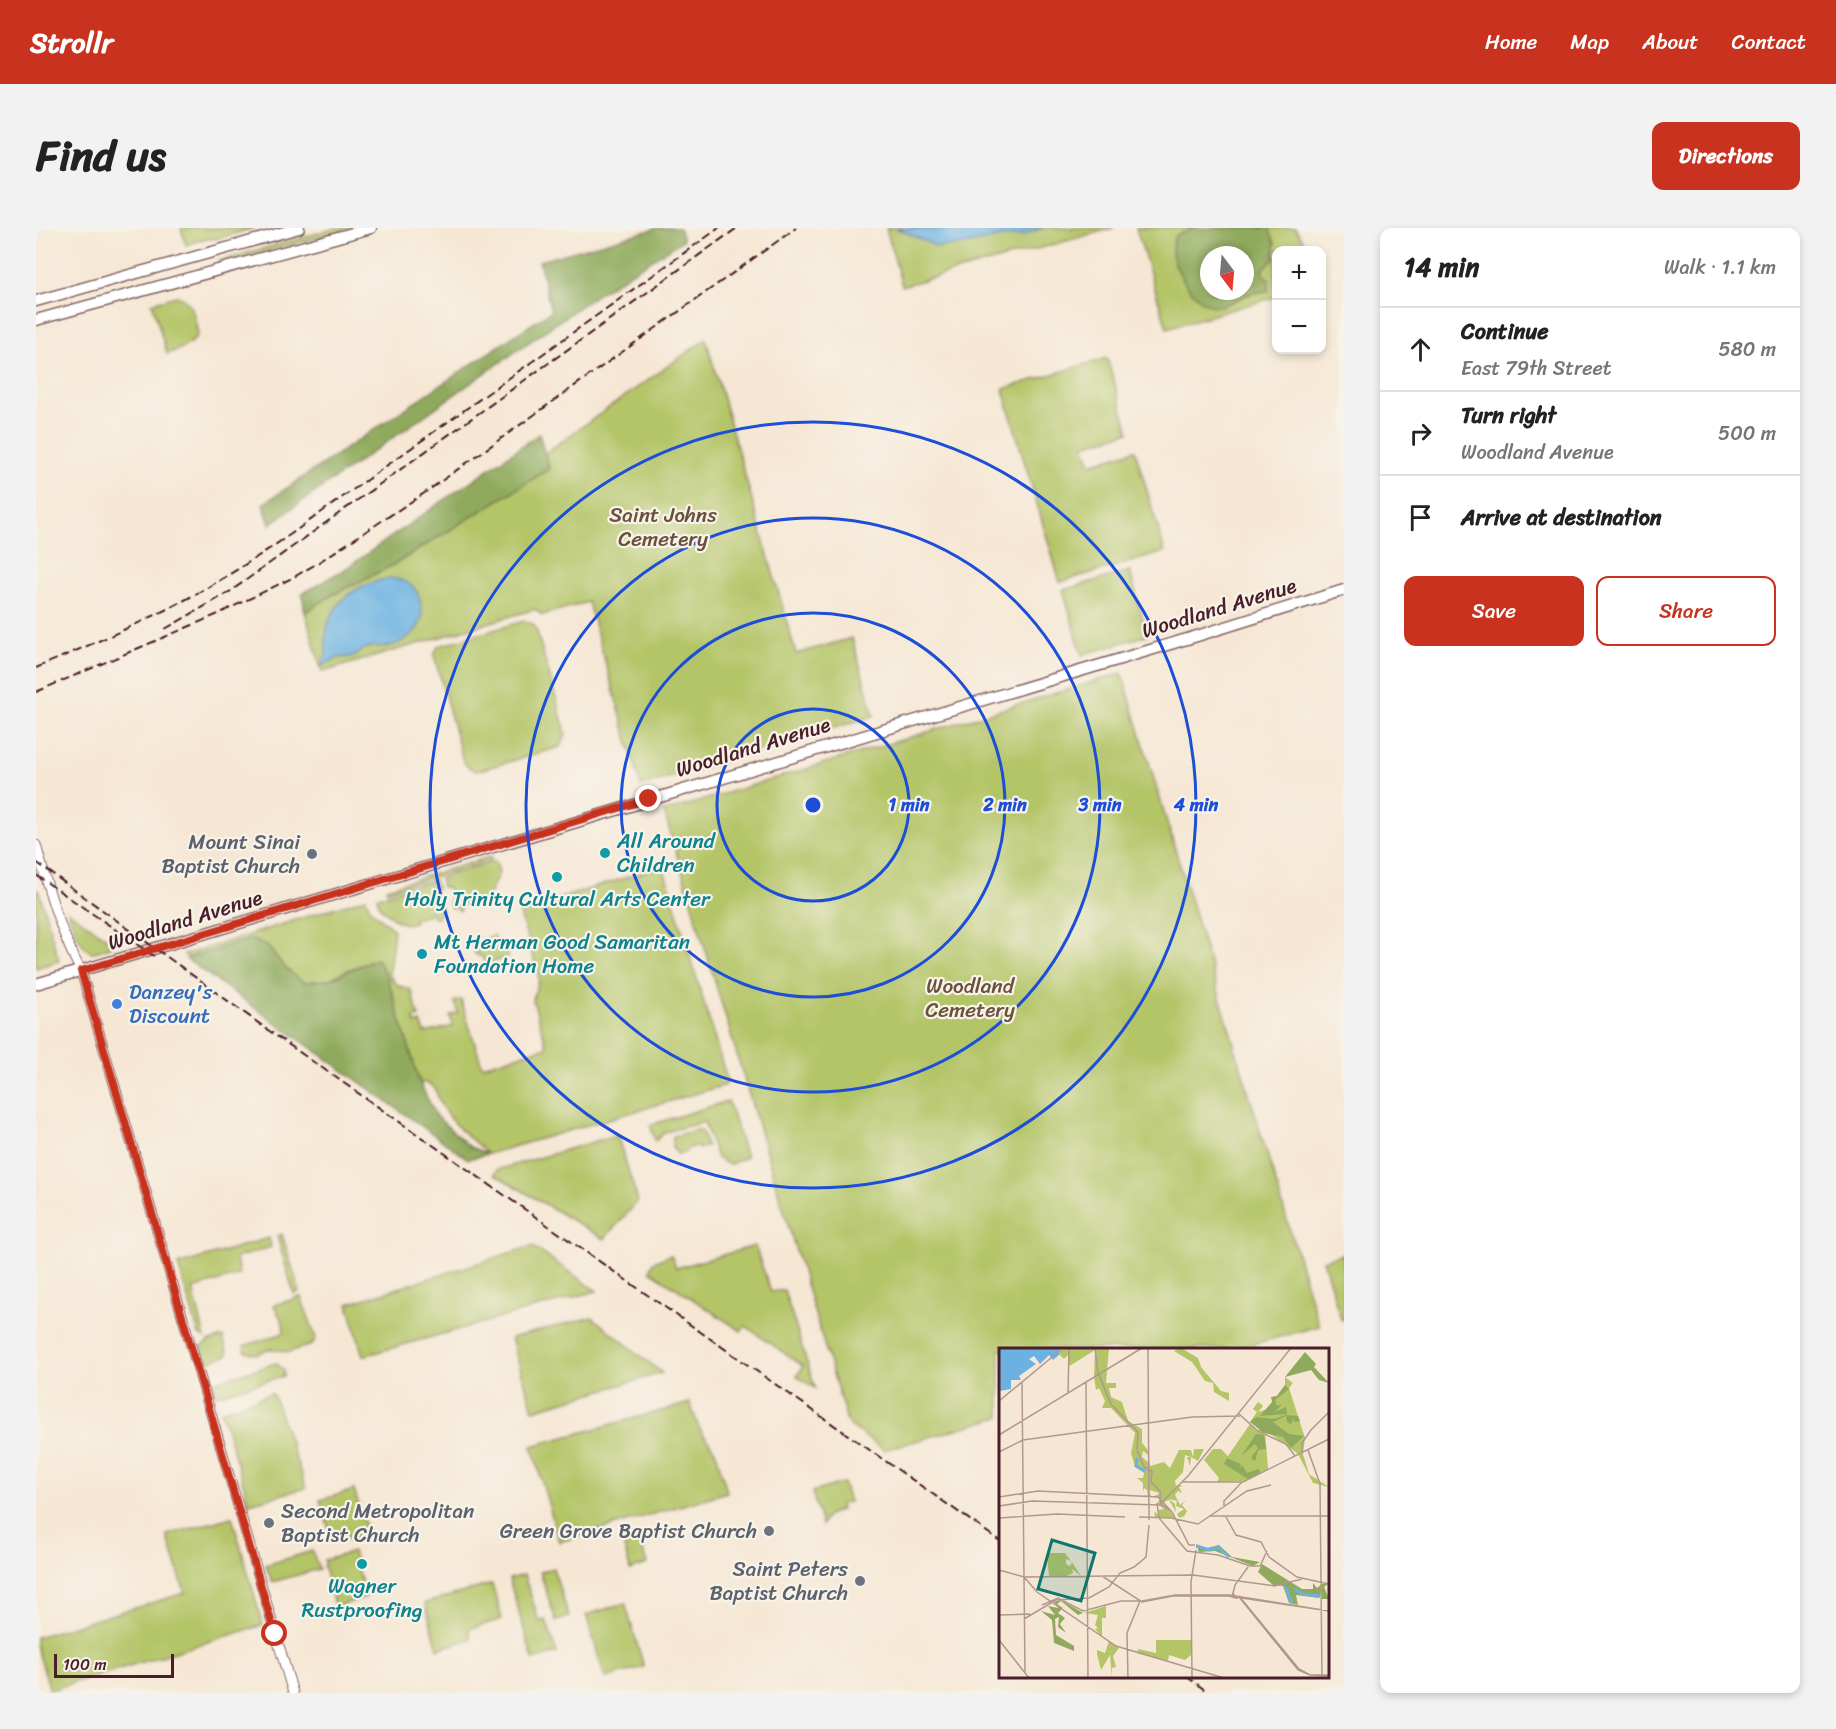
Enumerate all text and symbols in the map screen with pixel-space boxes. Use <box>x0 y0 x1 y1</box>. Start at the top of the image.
text: Strollr <box>30 18 113 67</box>
text: Home <box>1485 23 1537 61</box>
text: Map <box>1570 23 1609 61</box>
text: About <box>1642 23 1699 61</box>
text: Contact <box>1732 23 1806 61</box>
text: Find us <box>36 119 166 193</box>
button: Directions <box>1652 122 1800 190</box>
text: 14 min <box>1404 244 1479 290</box>
north arrow <box>1200 246 1254 300</box>
map controls <box>1272 246 1326 354</box>
button: + <box>1272 246 1326 300</box>
text: Walk · 1.1 km <box>1664 250 1776 285</box>
button: − <box>1272 300 1326 354</box>
text: Continue <box>1461 312 1549 351</box>
text: 580 m <box>1719 332 1776 367</box>
icon: ahead <box>1404 333 1437 366</box>
text: East 79th Street <box>1461 351 1612 386</box>
text: Turn right <box>1461 396 1556 435</box>
text: 500 m <box>1718 416 1776 451</box>
icon: right <box>1404 417 1437 450</box>
text: Woodland Avenue <box>1461 435 1614 470</box>
park label: Saint Johns Cemetery <box>609 496 717 558</box>
text: Arrive at destination <box>1461 498 1662 537</box>
icon: arrive <box>1404 501 1437 534</box>
street label: Woodland Avenue <box>1137 566 1301 650</box>
button: Save <box>1404 576 1584 646</box>
button: Share <box>1596 576 1776 646</box>
street label: Woodland Avenue <box>671 705 835 789</box>
route end <box>635 785 661 811</box>
text: 1 min <box>889 789 930 821</box>
text: 2 min <box>982 789 1027 821</box>
text: 3 min <box>1077 789 1122 821</box>
text: 4 min <box>1173 789 1219 821</box>
centre of rings <box>803 795 823 815</box>
place label: All Around Children <box>616 822 717 884</box>
place label: Mount Sinai Baptist Church <box>161 823 301 885</box>
marker: All Around Children <box>598 846 612 860</box>
marker: Mount Sinai Baptist Church <box>305 847 319 861</box>
marker: Holy Trinity Cultural Arts Center <box>550 870 564 884</box>
street label: Woodland Avenue <box>103 878 267 962</box>
place label: Holy Trinity Cultural Arts Center <box>404 880 711 918</box>
place label: Mt Herman Good Samaritan Foundation Home <box>434 923 690 985</box>
marker: Mt Herman Good Samaritan Foundation Home <box>415 947 429 961</box>
park label: Woodland Cemetery <box>925 967 1016 1029</box>
place label: Danzey's Discount <box>129 973 213 1035</box>
marker: Danzey's Discount <box>110 997 124 1011</box>
inset map <box>999 1348 1329 1678</box>
place label: Second Metropolitan Baptist Church <box>281 1492 474 1554</box>
place label: Green Grove Baptist Church <box>500 1512 757 1550</box>
marker: Second Metropolitan Baptist Church <box>262 1516 276 1530</box>
marker: Green Grove Baptist Church <box>762 1524 776 1538</box>
place label: Saint Peters Baptist Church <box>709 1550 848 1612</box>
marker: Wagner Rustproofing <box>355 1557 369 1571</box>
place label: Wagner Rustproofing <box>301 1567 423 1629</box>
marker: Saint Peters Baptist Church <box>853 1574 867 1588</box>
route start <box>261 1620 287 1646</box>
text: 100 m <box>63 1650 107 1679</box>
scale bar <box>54 1651 174 1678</box>

